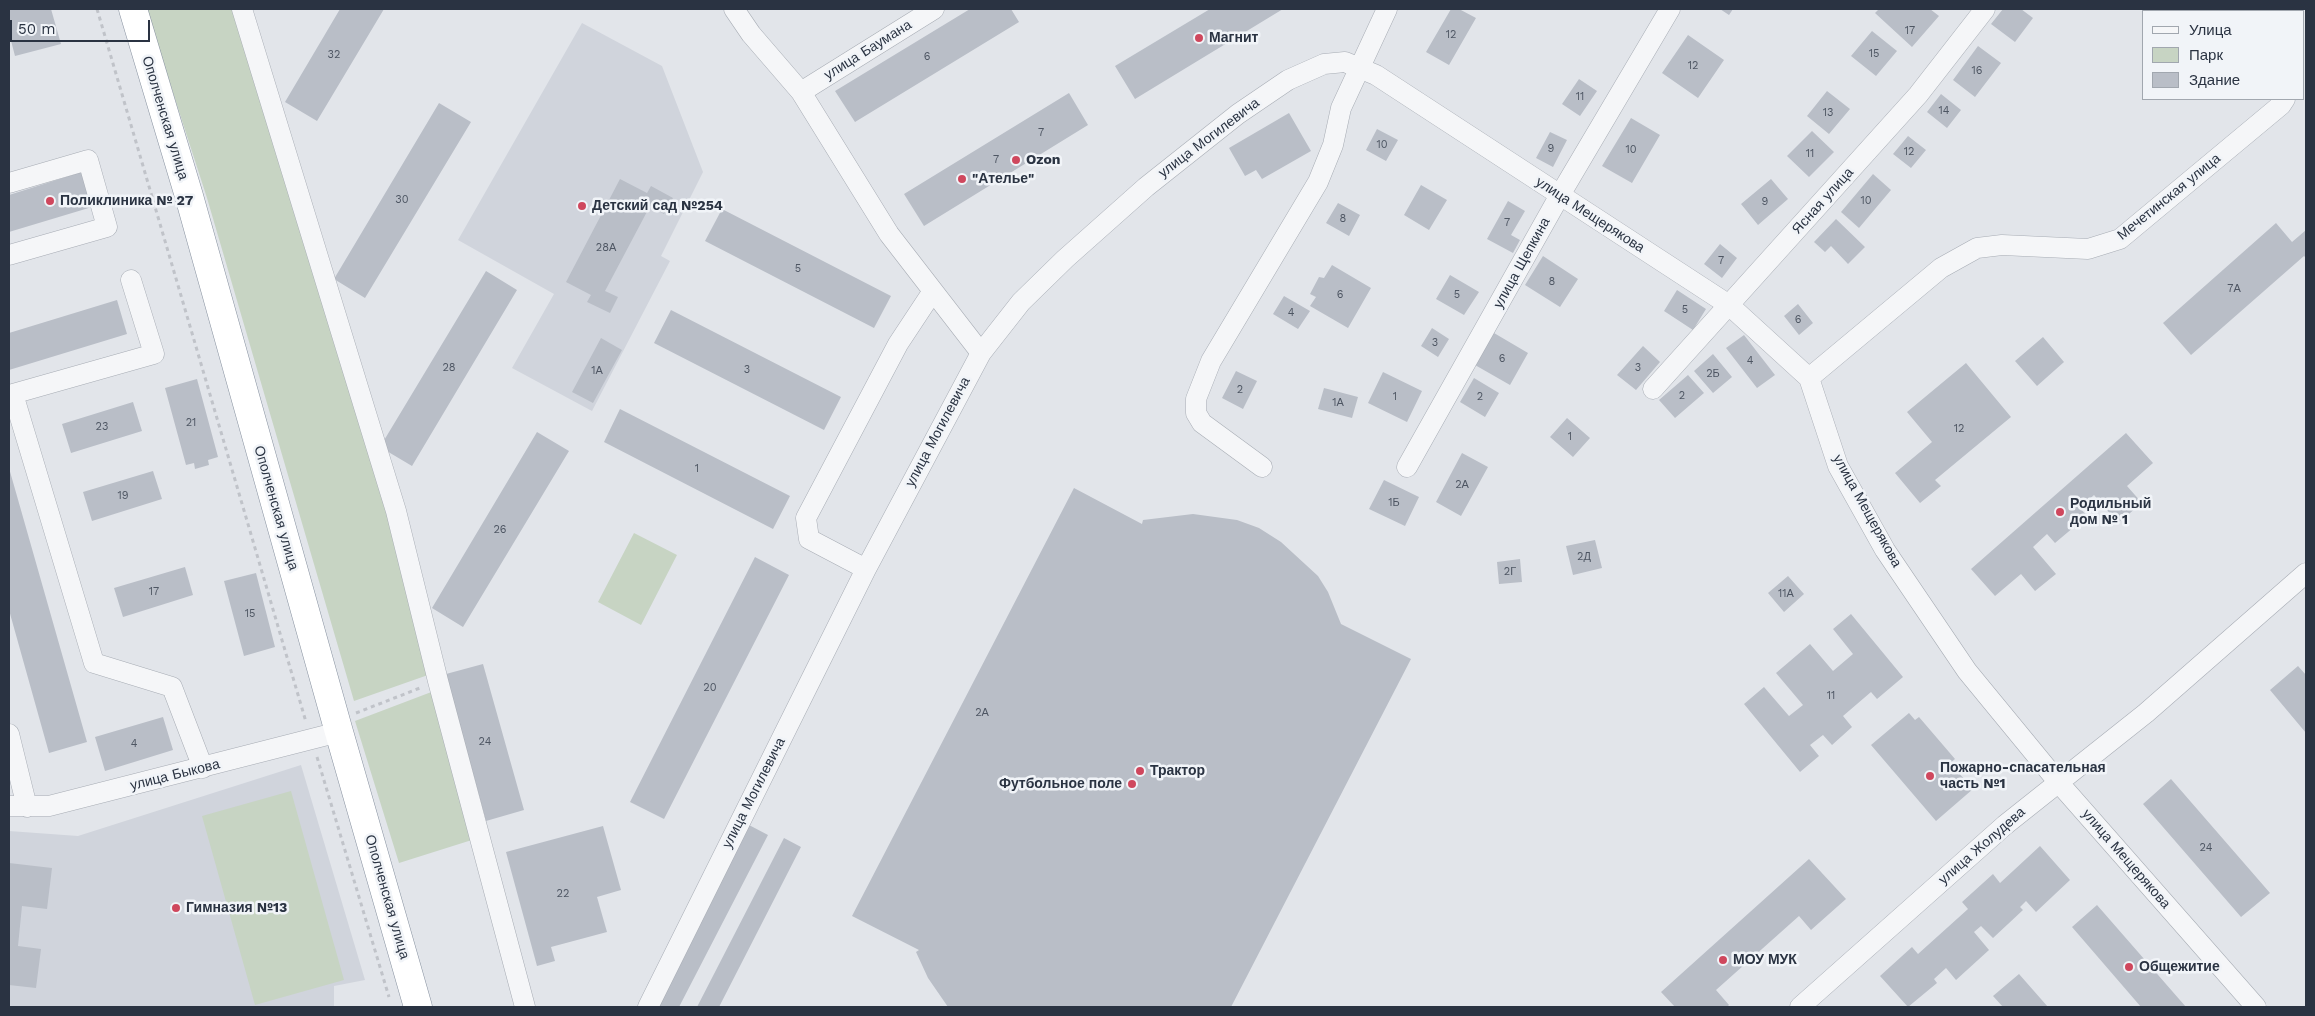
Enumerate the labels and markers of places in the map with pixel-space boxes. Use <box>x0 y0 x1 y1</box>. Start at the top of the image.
place label: Магнит <box>1209 30 1258 46</box>
marker: Магнит <box>1193 32 1205 44</box>
place label: Ozon <box>1026 152 1061 168</box>
marker: Ozon <box>1010 154 1022 166</box>
place label: "Ателье" <box>972 171 1034 187</box>
marker: "Ателье" <box>956 173 968 185</box>
place label: Поликлиника № 27 <box>60 193 193 209</box>
marker: Поликлиника № 27 <box>44 195 56 207</box>
place label: Детский сад №254 <box>592 198 723 214</box>
marker: Детский сад №254 <box>576 200 588 212</box>
place label: Родильный дом № 1 <box>2070 496 2151 528</box>
marker: Родильный дом № 1 <box>2054 506 2066 518</box>
place label: Пожарно-спасательная часть №1 <box>1940 760 2106 792</box>
place label: Трактор <box>1150 763 1205 779</box>
marker: Трактор <box>1134 765 1146 777</box>
marker: Пожарно-спасательная часть №1 <box>1924 770 1936 782</box>
place label: Футбольное поле <box>999 776 1122 792</box>
marker: Футбольное поле <box>1126 778 1138 790</box>
place label: Гимназия №13 <box>186 900 287 916</box>
marker: Гимназия №13 <box>170 902 182 914</box>
place label: МОУ МУК <box>1733 952 1797 968</box>
marker: МОУ МУК <box>1717 954 1729 966</box>
place label: Общежитие <box>2139 959 2220 975</box>
marker: Общежитие <box>2123 961 2135 973</box>

